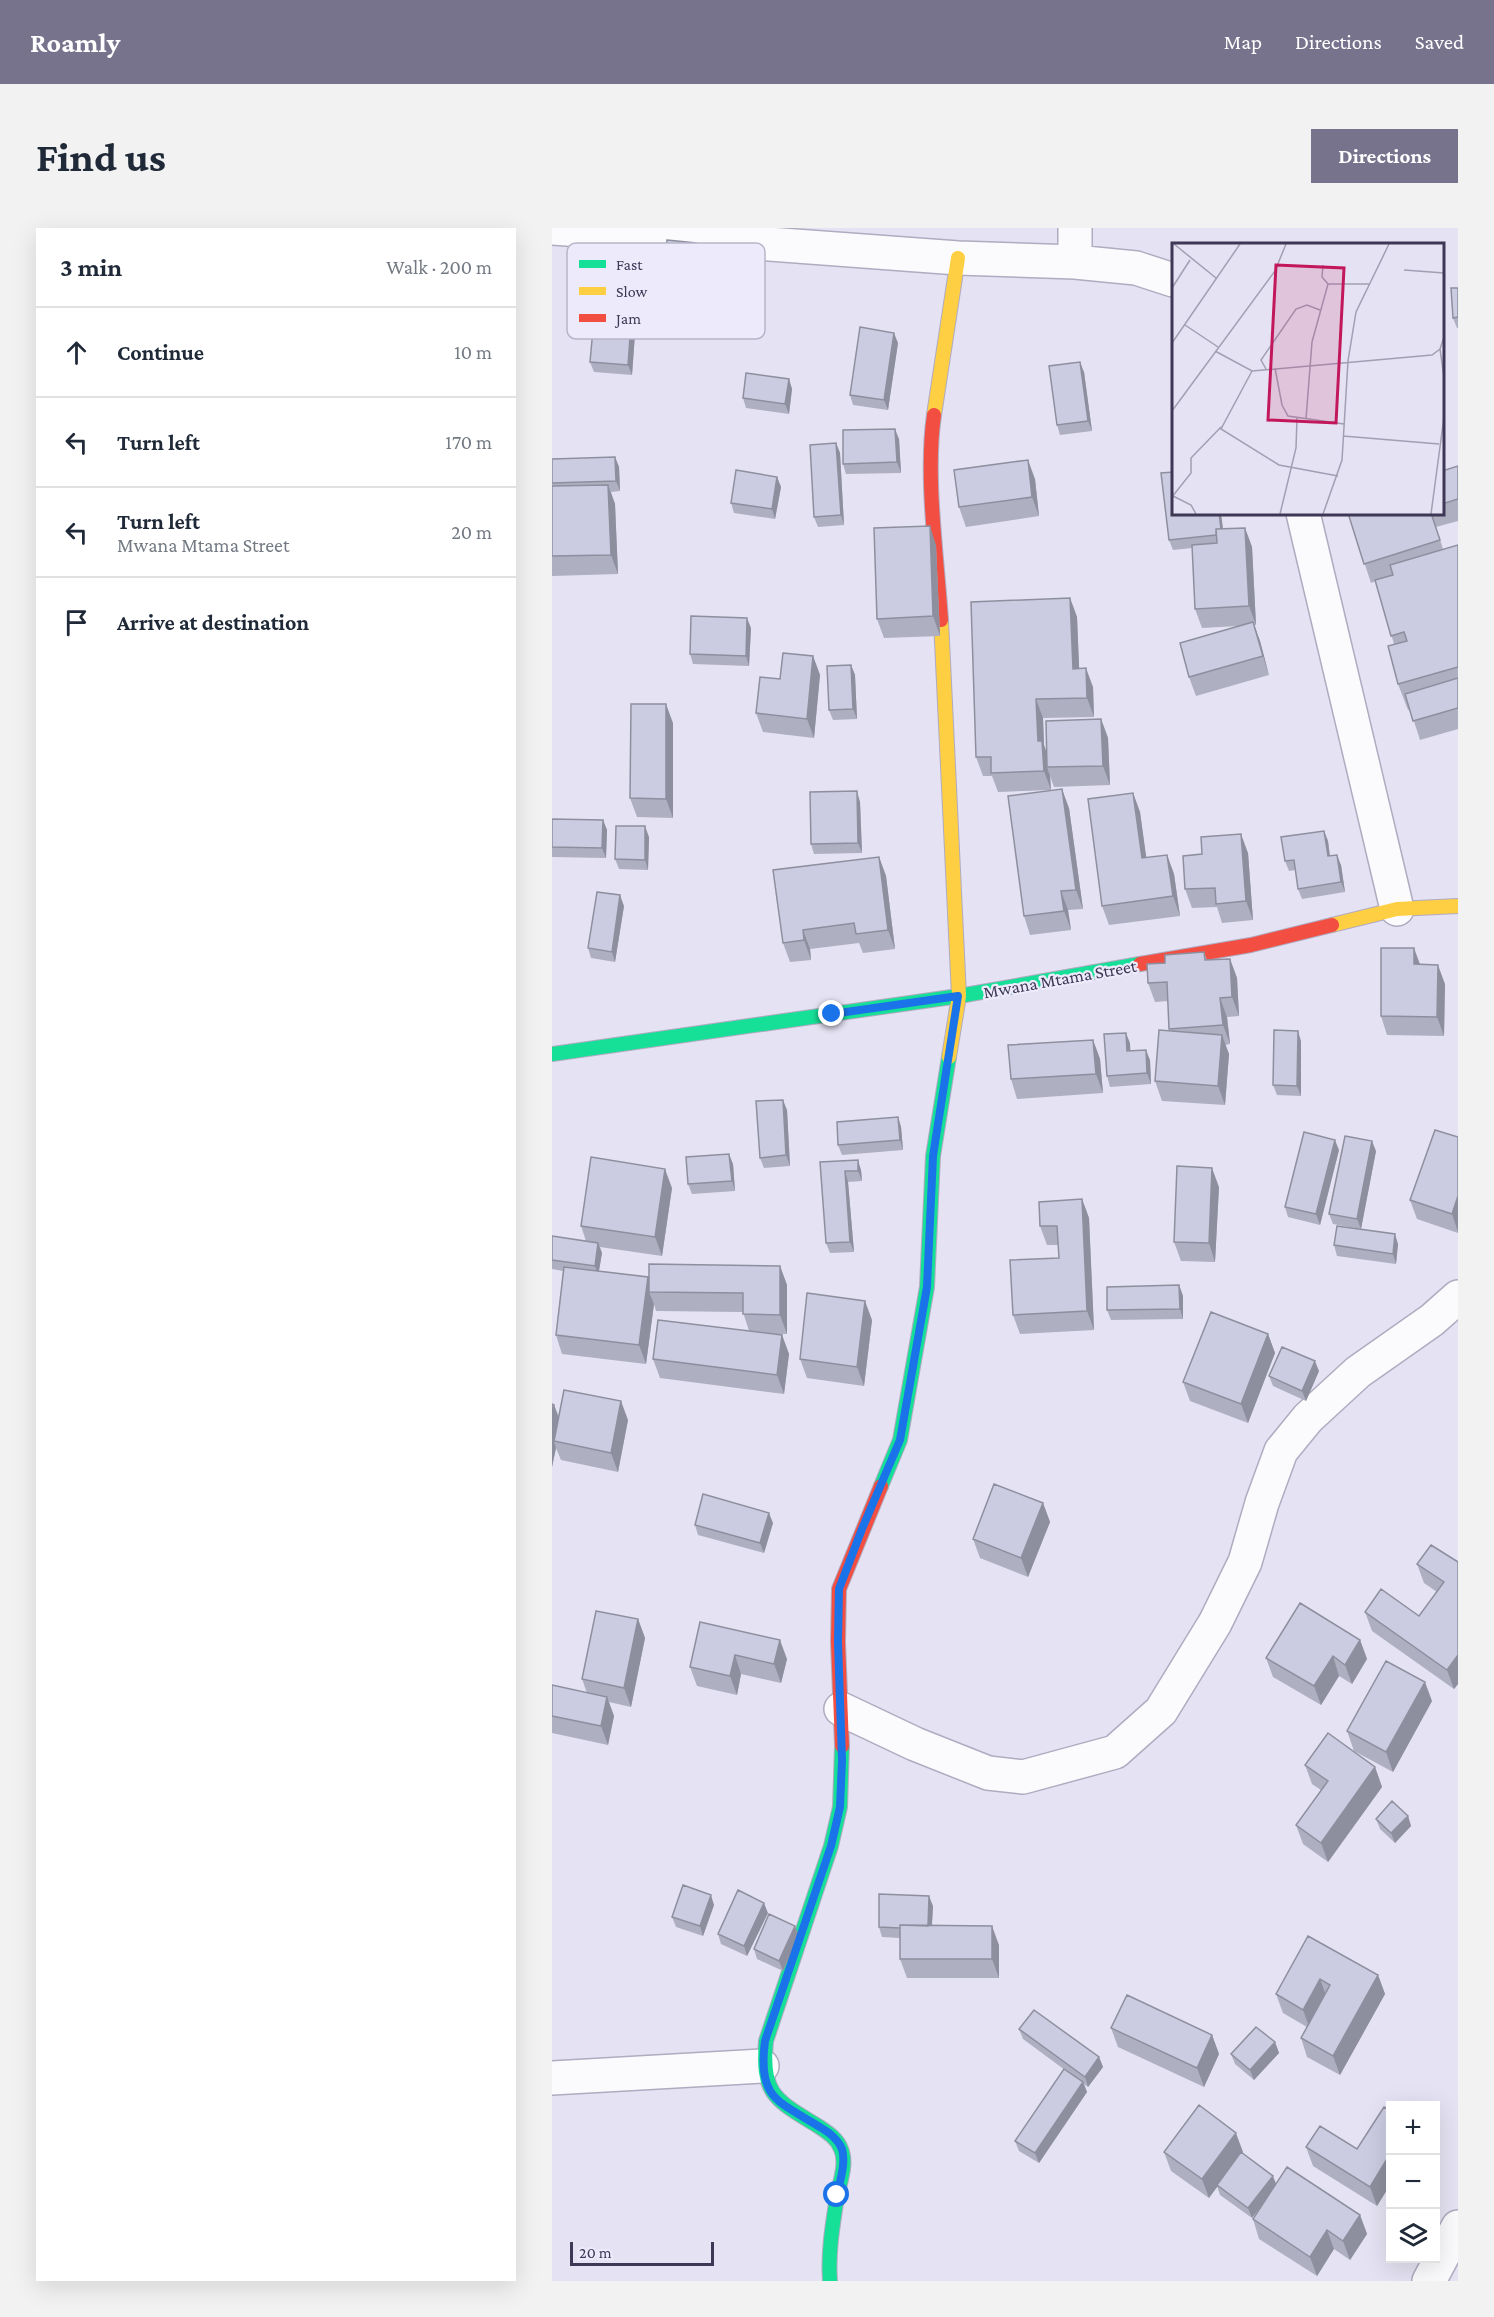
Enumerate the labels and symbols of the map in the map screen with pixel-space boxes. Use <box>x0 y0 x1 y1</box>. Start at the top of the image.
legend <box>567 243 765 339</box>
inset map <box>1172 243 1443 514</box>
text: Fast <box>616 256 643 273</box>
text: Slow <box>616 283 648 300</box>
text: Jam <box>614 310 641 328</box>
street label: Mwana Mtama Street <box>982 955 1139 1002</box>
route end <box>818 1000 844 1026</box>
route start <box>823 2181 849 2207</box>
scale bar <box>570 2239 714 2266</box>

